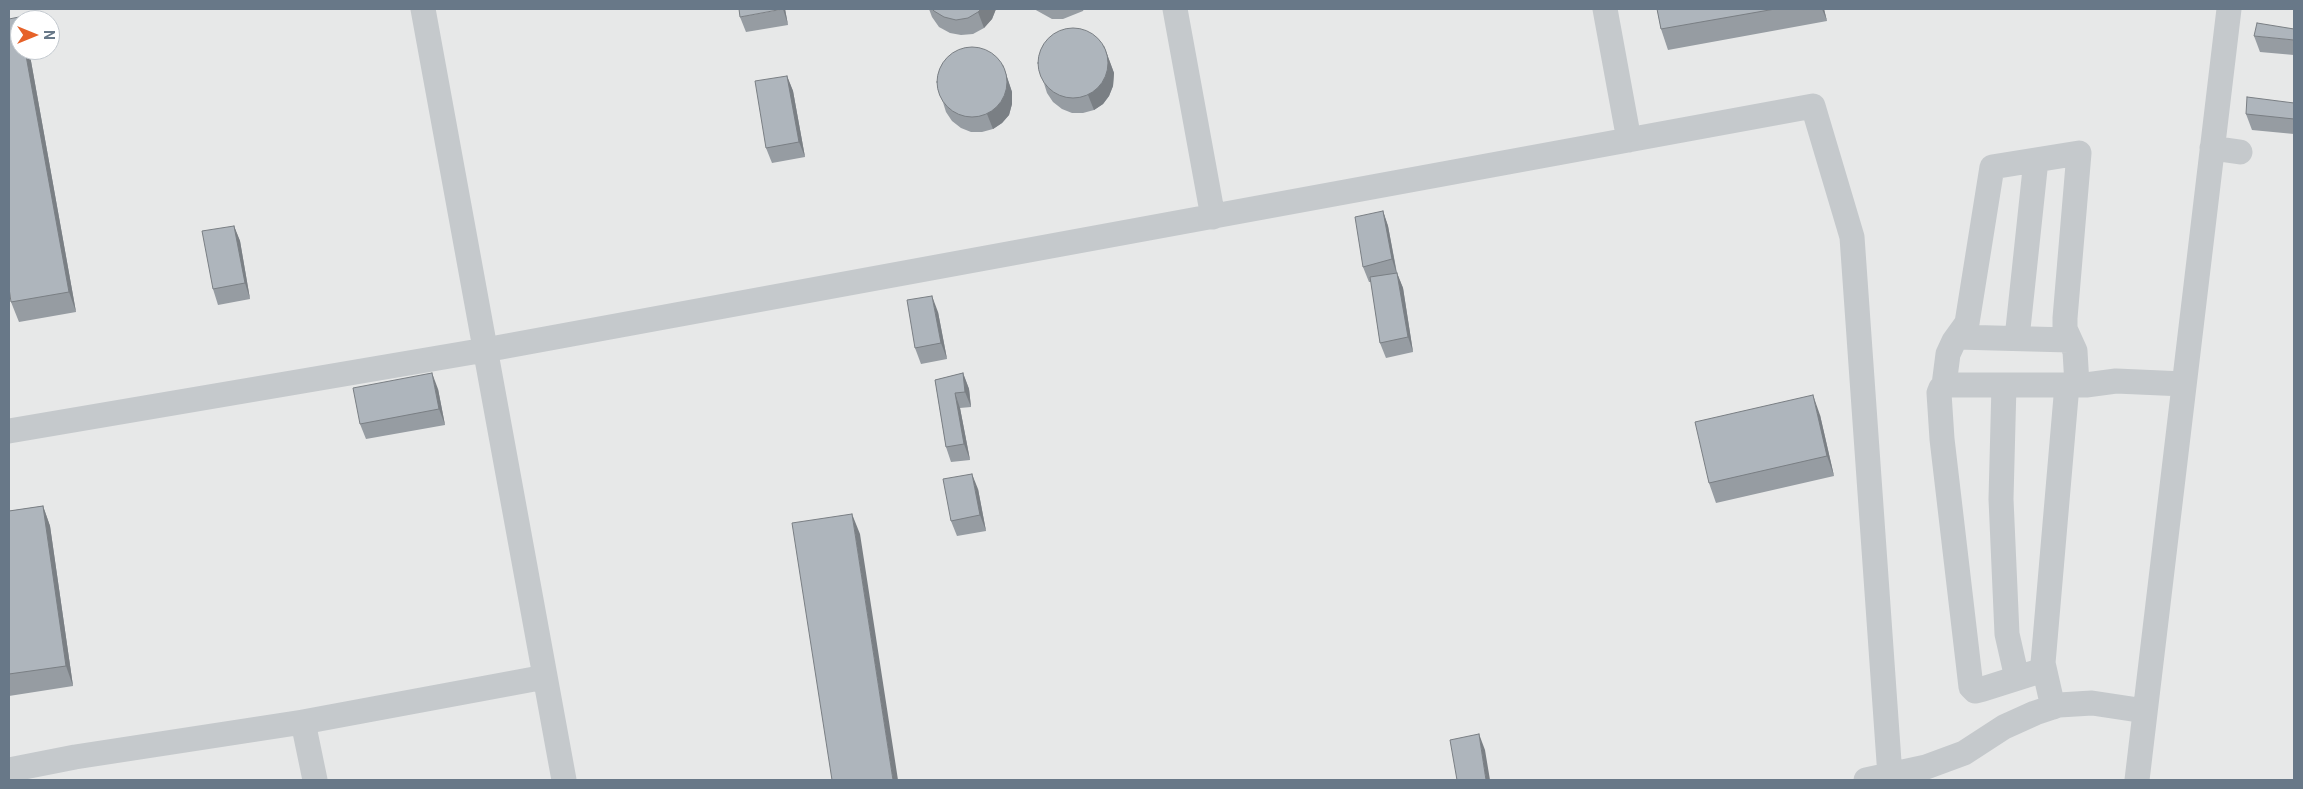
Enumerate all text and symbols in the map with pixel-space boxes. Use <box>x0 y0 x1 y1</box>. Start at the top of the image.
north arrow <box>10 10 60 60</box>
text: N <box>41 30 57 40</box>

